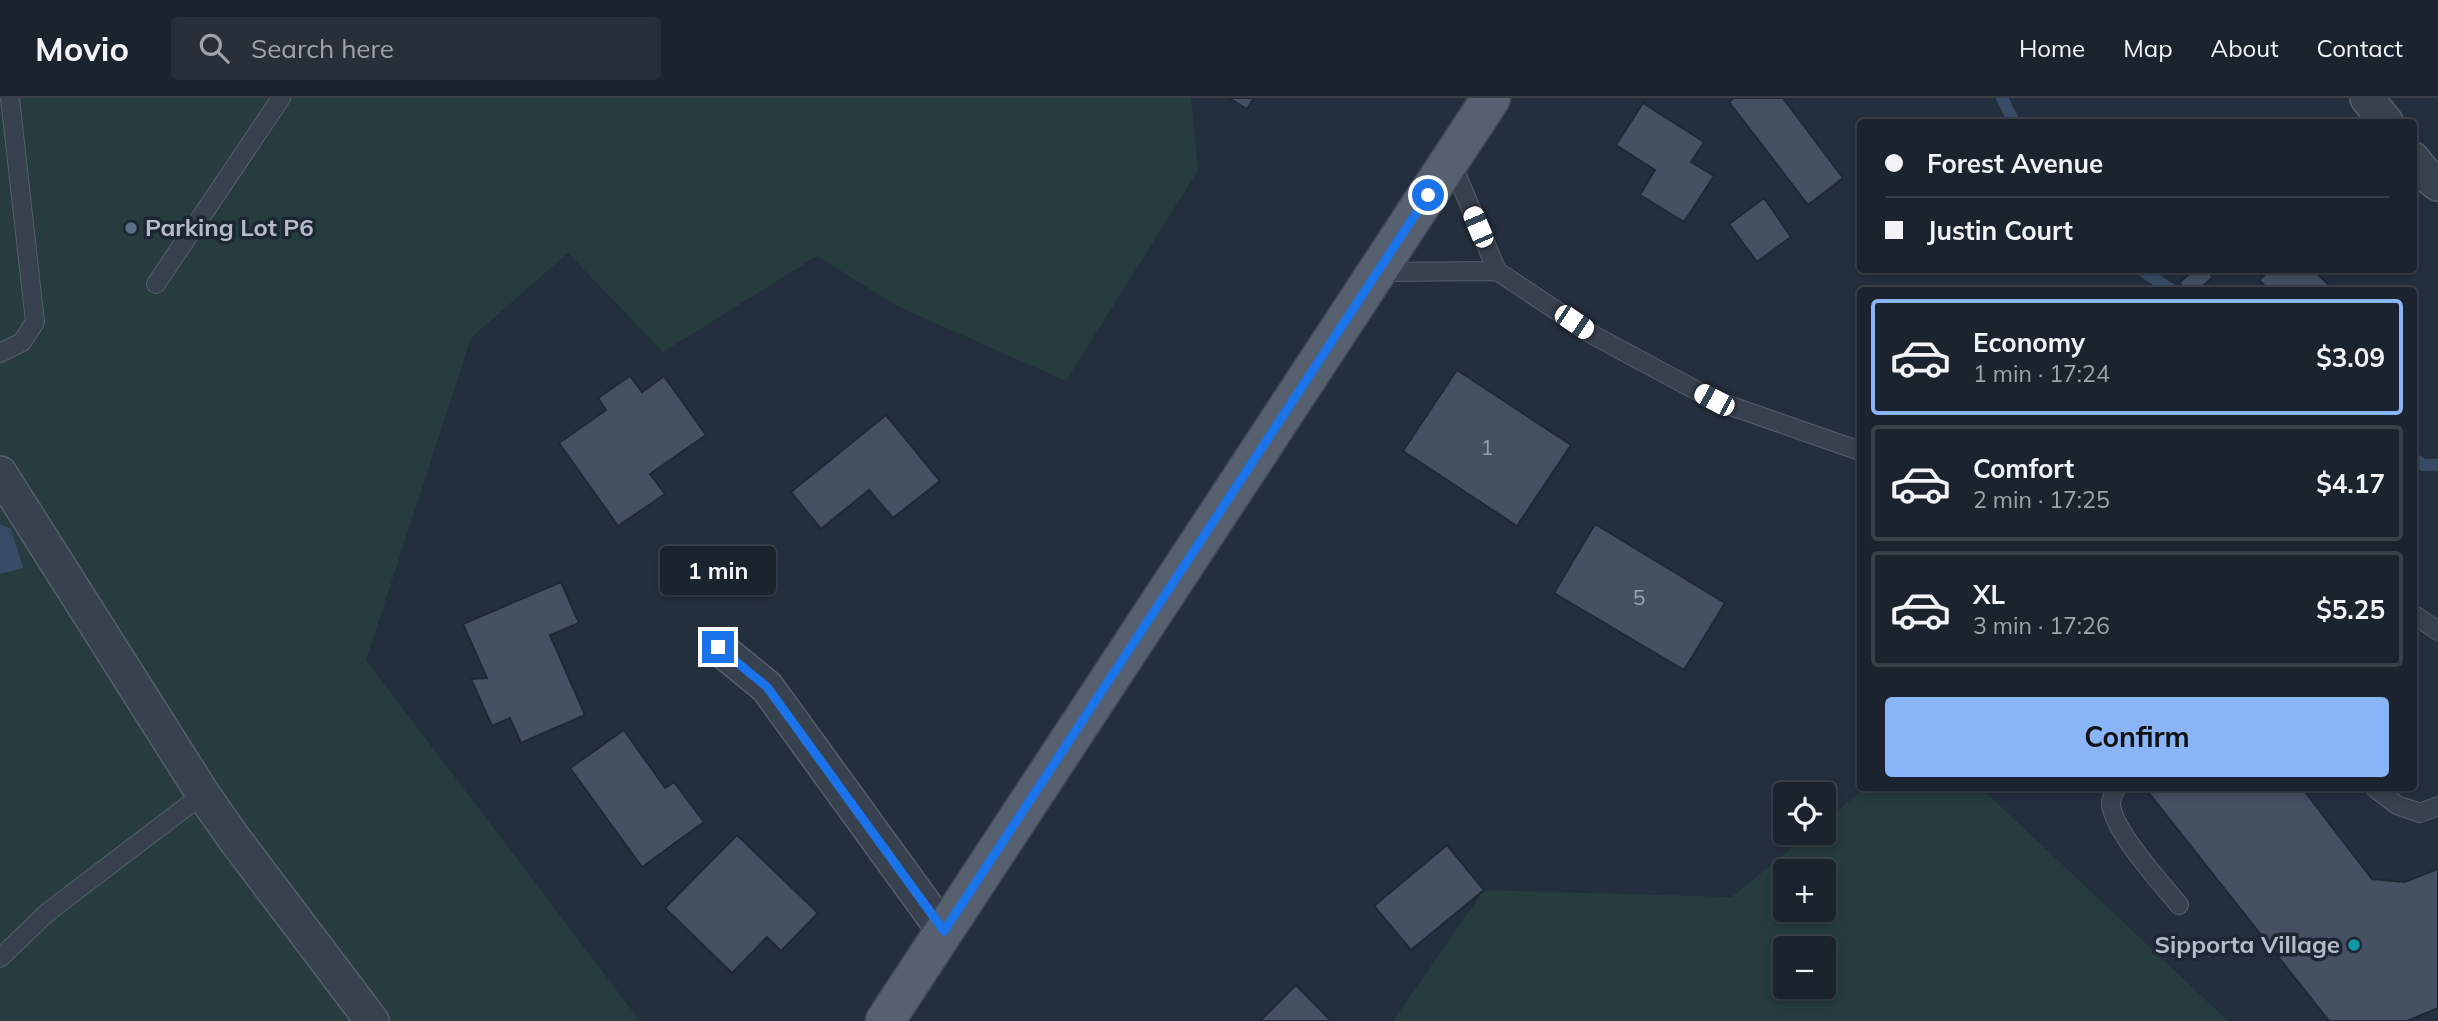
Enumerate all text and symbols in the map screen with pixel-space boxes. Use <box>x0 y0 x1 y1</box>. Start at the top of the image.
search box <box>171 17 661 80</box>
text: Movio <box>35 28 129 69</box>
icon: search <box>195 29 233 67</box>
text: Search here <box>251 32 394 65</box>
text: Home <box>2019 33 2085 63</box>
text: Map <box>2123 33 2173 63</box>
text: About <box>2211 33 2279 63</box>
text: Contact <box>2317 33 2403 63</box>
text: Forest Avenue <box>1927 147 2103 180</box>
route start <box>1412 179 1444 211</box>
car <box>1461 204 1496 250</box>
place label: Parking Lot P6 <box>145 212 314 242</box>
text: Justin Court <box>1927 214 2073 247</box>
marker: Parking Lot P6 <box>123 220 139 236</box>
car <box>1551 302 1598 342</box>
icon: car <box>1889 326 1952 389</box>
text: Economy <box>1973 326 2085 359</box>
text: $3.09 <box>2316 341 2385 374</box>
text: 1 min · 17:24 <box>1973 359 2110 388</box>
car <box>1691 381 1738 419</box>
house number: 1 <box>1481 434 1493 460</box>
icon: car <box>1889 452 1952 515</box>
text: Comfort <box>1973 452 2074 485</box>
text: $4.17 <box>2316 467 2385 500</box>
text: 2 min · 17:25 <box>1973 485 2110 514</box>
callout: 1 min <box>660 546 776 594</box>
text: 1 min <box>688 556 748 585</box>
icon: car <box>1889 578 1952 641</box>
text: XL <box>1973 578 2005 611</box>
house number: 5 <box>1633 584 1645 610</box>
text: $5.25 <box>2316 593 2385 626</box>
text: 3 min · 17:26 <box>1973 611 2110 640</box>
route end <box>702 631 734 663</box>
button: Confirm <box>1885 697 2389 777</box>
map controls <box>1773 782 1836 999</box>
button: locate <box>1773 782 1836 845</box>
button: + <box>1773 859 1836 922</box>
place label: Sipporta Village <box>2155 929 2340 959</box>
button: − <box>1773 936 1836 999</box>
marker: Sipporta Village <box>2346 937 2362 953</box>

